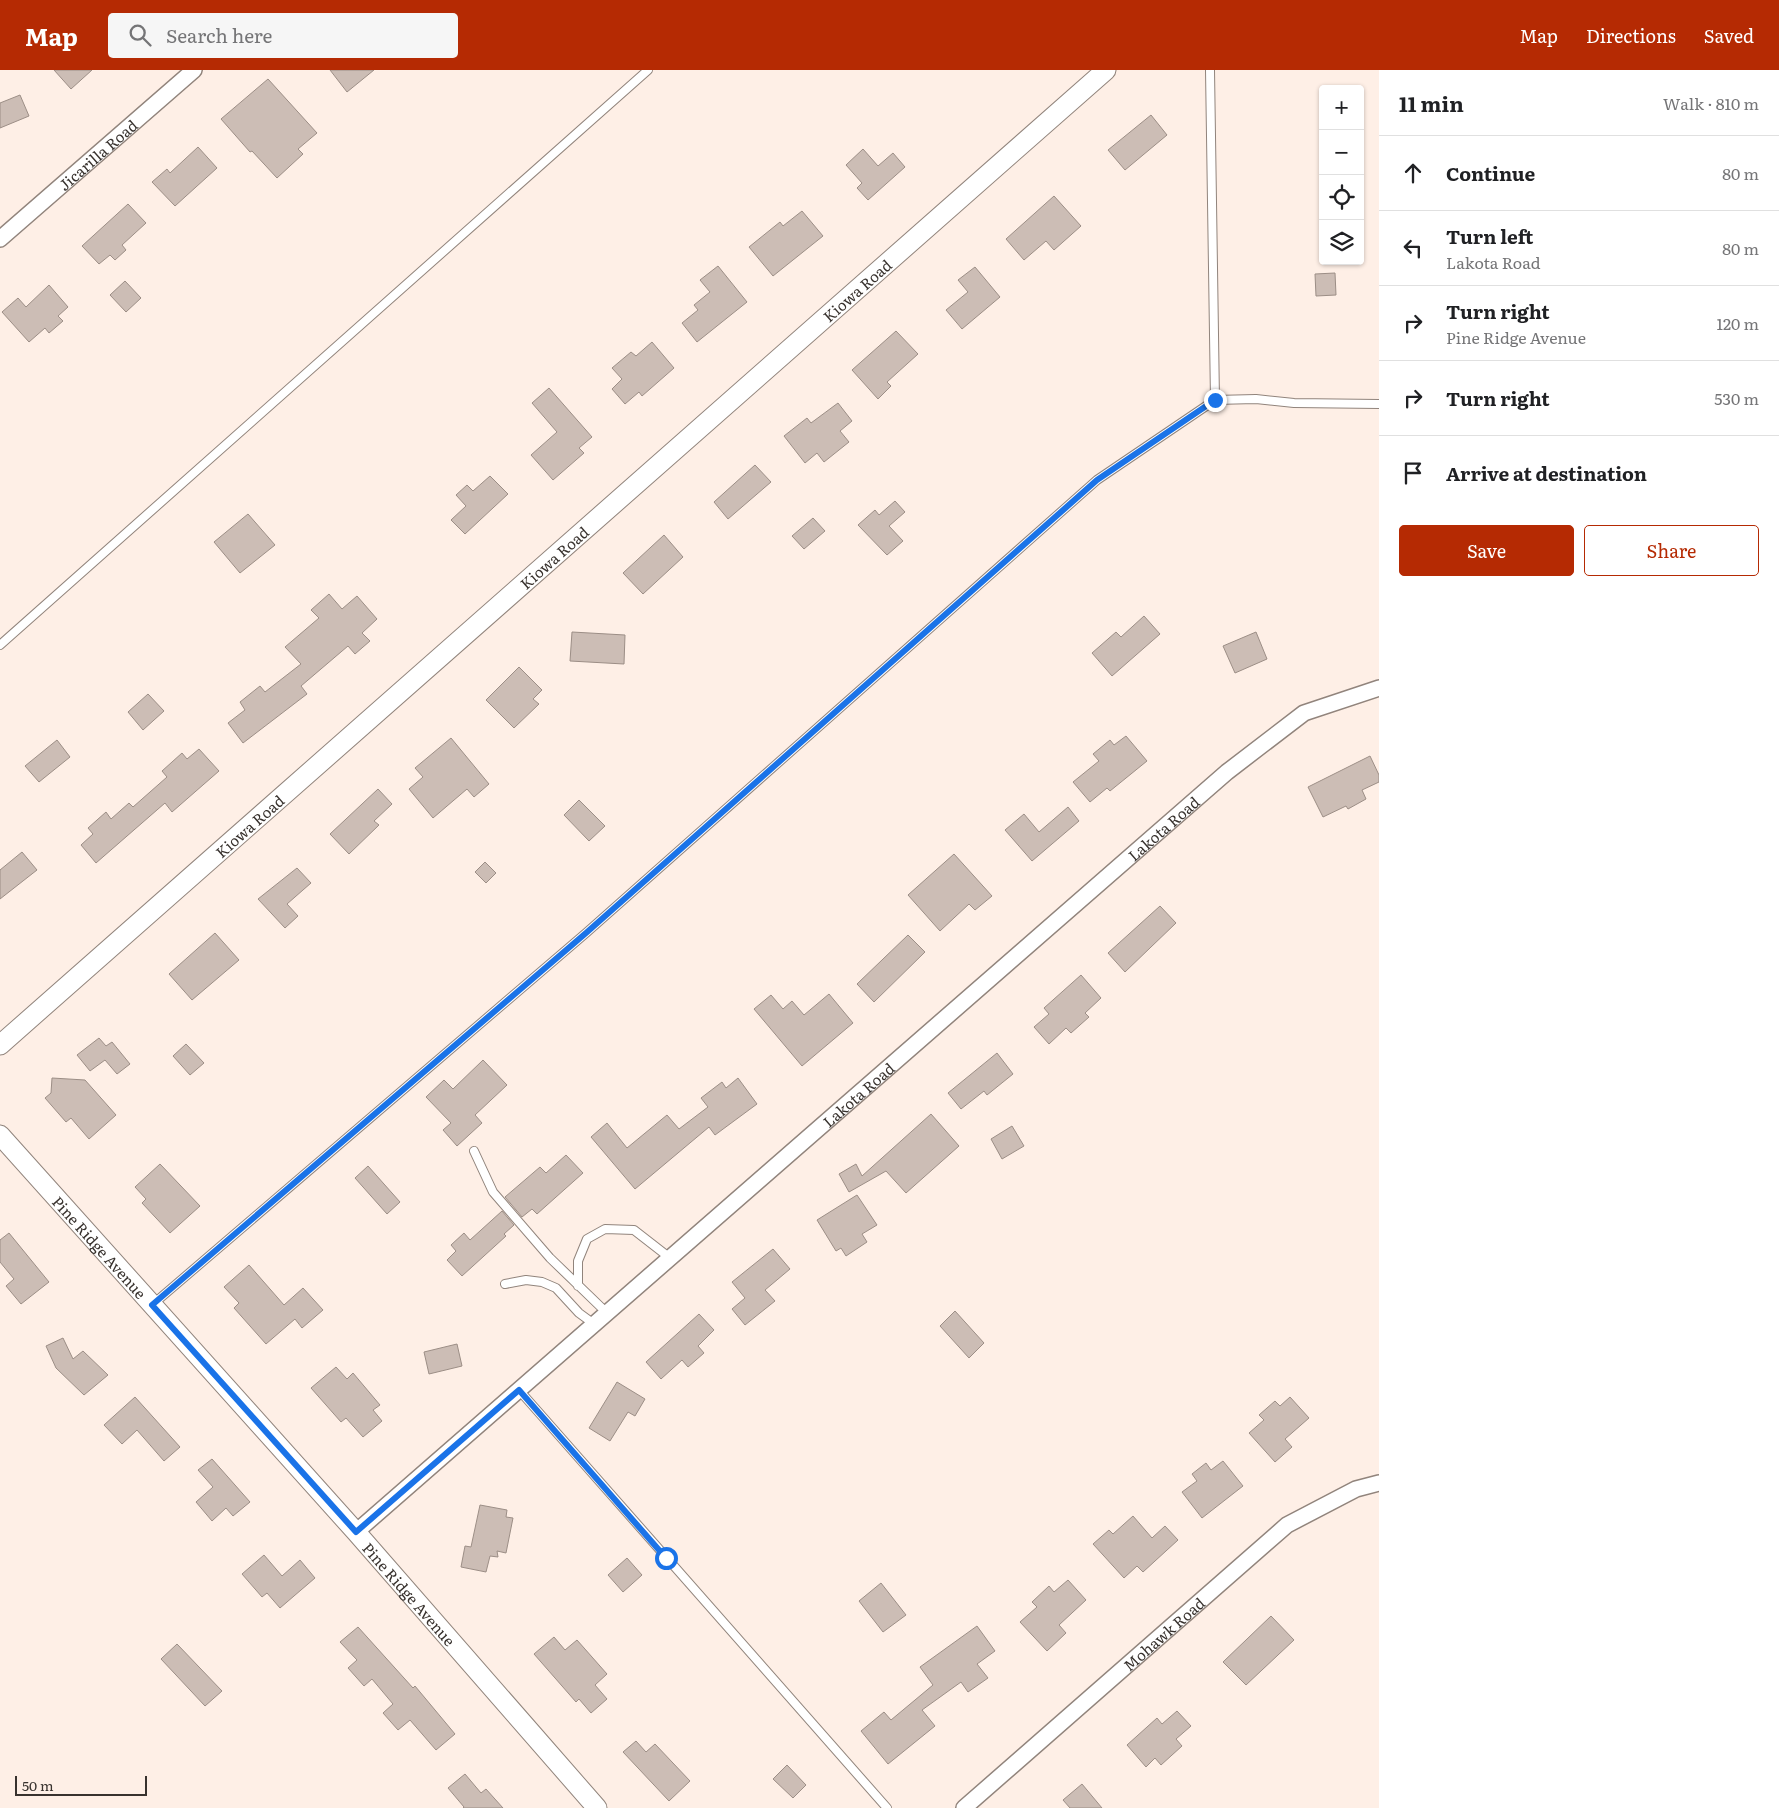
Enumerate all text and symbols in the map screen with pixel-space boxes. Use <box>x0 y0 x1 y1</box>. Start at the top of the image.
search box <box>108 13 458 58</box>
text: Map <box>25 18 78 53</box>
icon: search <box>126 21 154 49</box>
text: Search here <box>166 21 272 49</box>
text: Map <box>1520 22 1558 49</box>
text: Directions <box>1586 22 1676 49</box>
text: Saved <box>1704 22 1754 49</box>
map controls <box>1319 85 1364 265</box>
button: + <box>1319 85 1364 130</box>
text: 11 min <box>1399 87 1464 118</box>
text: Walk · 810 m <box>1663 91 1759 115</box>
street label: Jicarilla Road <box>53 113 142 195</box>
button: − <box>1319 130 1364 175</box>
icon: ahead <box>1399 159 1427 187</box>
text: Continue <box>1446 159 1535 187</box>
text: 80 m <box>1722 161 1759 185</box>
button: locate <box>1319 175 1364 220</box>
button: layers <box>1319 220 1364 265</box>
text: Turn left <box>1446 222 1533 250</box>
icon: left <box>1399 234 1427 262</box>
text: 80 m <box>1722 236 1759 260</box>
text: Lakota Road <box>1446 250 1540 274</box>
street label: Kiowa Road <box>817 253 896 327</box>
text: Turn right <box>1446 297 1550 325</box>
icon: right <box>1399 309 1427 337</box>
text: 120 m <box>1716 311 1759 335</box>
text: Pine Ridge Avenue <box>1446 325 1586 349</box>
icon: right <box>1399 384 1427 412</box>
text: Turn right <box>1446 384 1550 412</box>
text: 530 m <box>1714 386 1759 410</box>
route end <box>1204 389 1227 412</box>
icon: arrive <box>1399 459 1427 487</box>
text: Arrive at destination <box>1446 459 1647 487</box>
street label: Kiowa Road <box>514 520 593 594</box>
button: Save <box>1399 525 1574 576</box>
button: Share <box>1584 525 1759 576</box>
street label: Kiowa Road <box>209 789 289 862</box>
street label: Lakota Road <box>1122 790 1204 866</box>
street label: Lakota Road <box>817 1056 899 1132</box>
street label: Pine Ridge Avenue <box>48 1190 153 1303</box>
street label: Pine Ridge Avenue <box>358 1537 462 1651</box>
route start <box>655 1547 678 1570</box>
street label: Mohawk Road <box>1117 1591 1209 1676</box>
scale bar <box>15 1773 148 1796</box>
text: 50 m <box>22 1775 54 1795</box>

